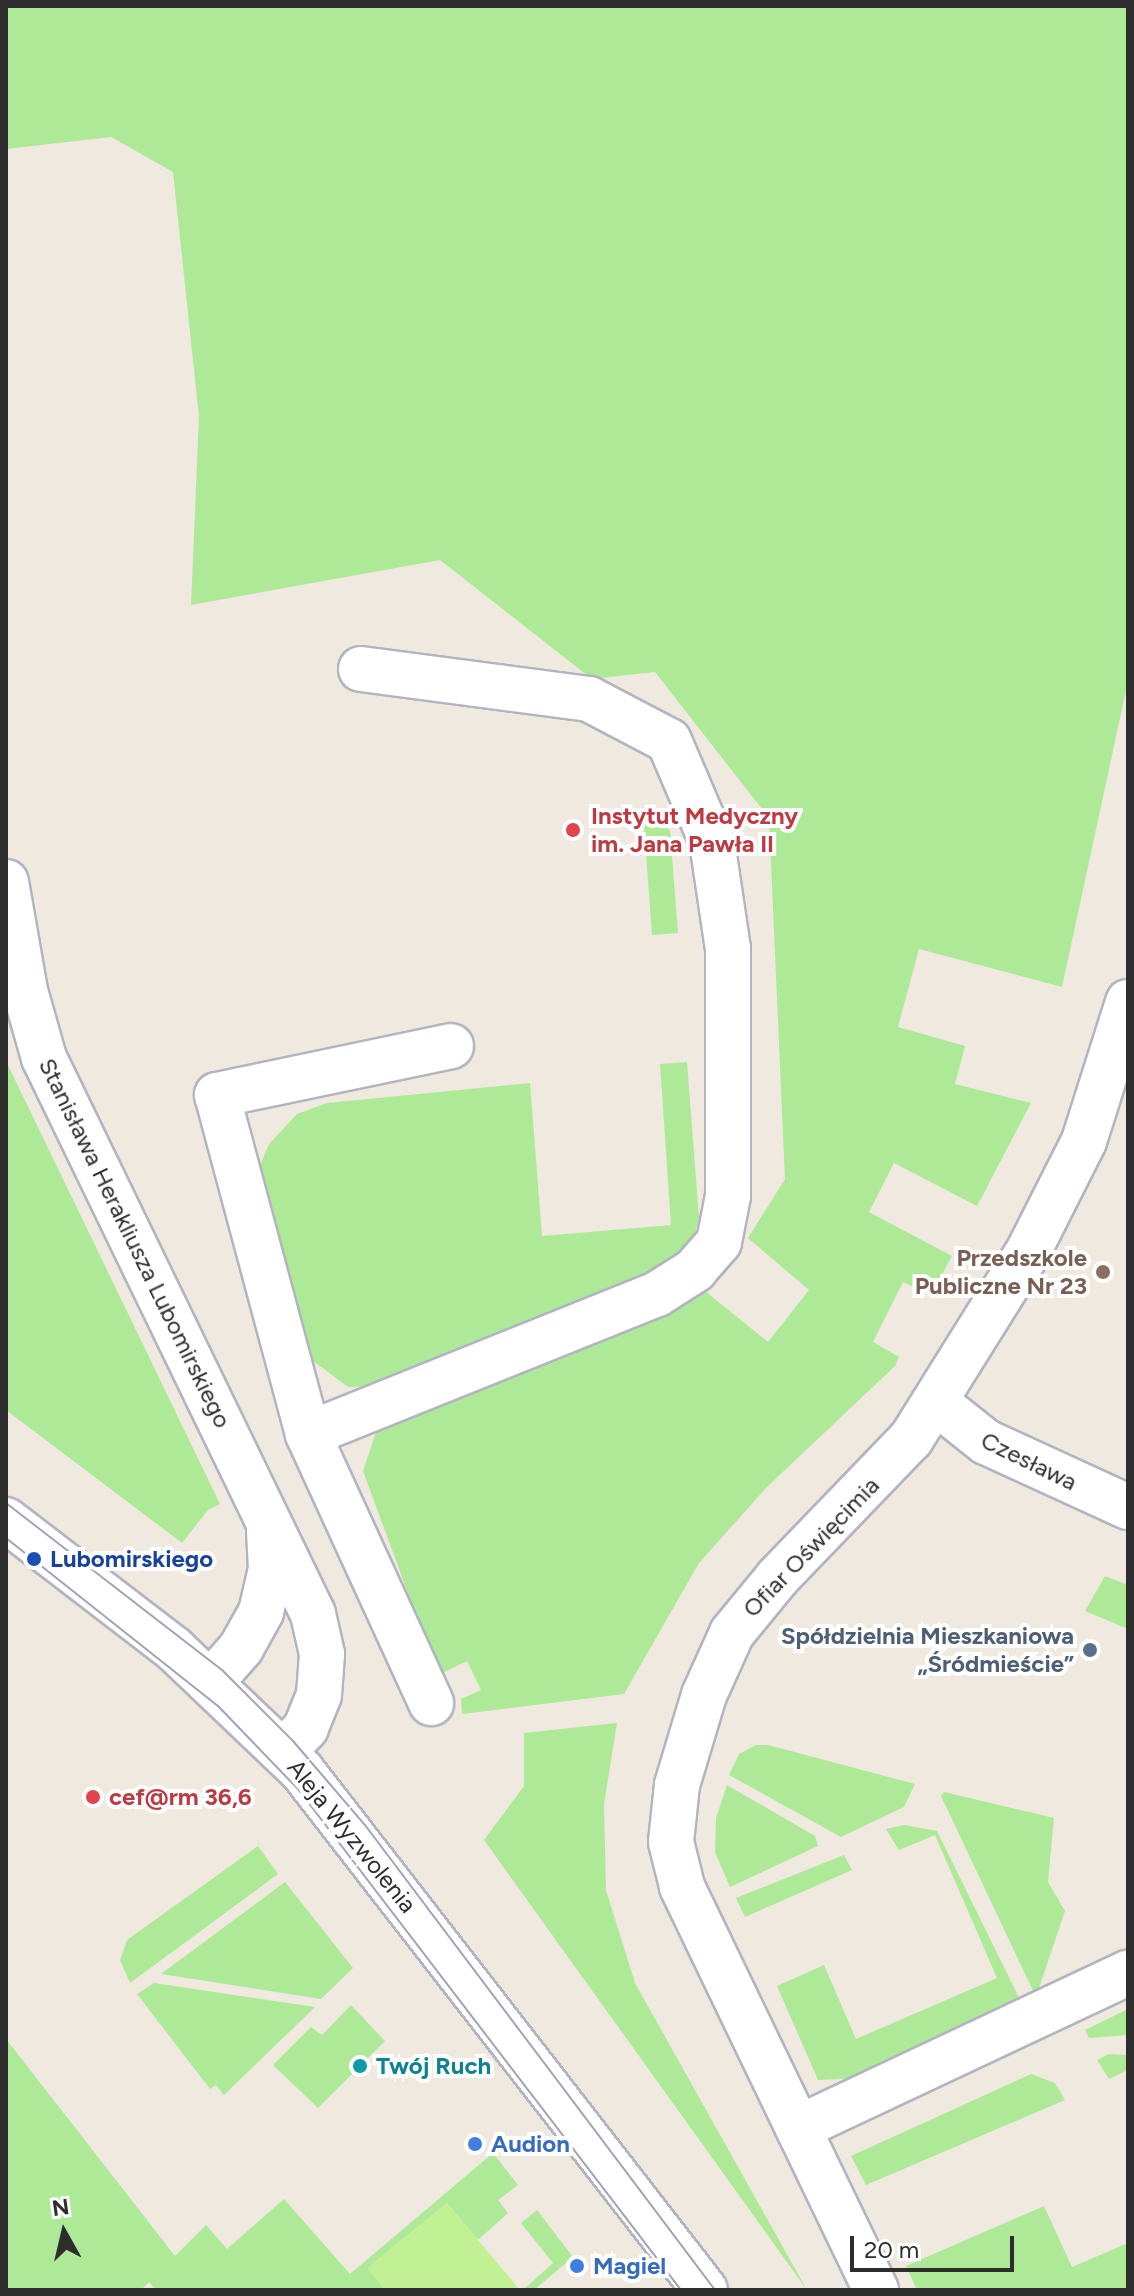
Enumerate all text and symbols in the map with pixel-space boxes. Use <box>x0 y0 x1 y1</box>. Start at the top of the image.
place label: Instytut Medyczny im. Jana Pawła II <box>591 802 798 858</box>
marker: Instytut Medyczny im. Jana Pawła II <box>562 819 584 841</box>
street label: Stanisława Herakliusza Lubomirskiego <box>33 1054 237 1432</box>
place label: Przedszkole Publiczne Nr 23 <box>915 1244 1087 1300</box>
marker: Przedszkole Publiczne Nr 23 <box>1094 1263 1112 1281</box>
street label: Czesława <box>976 1425 1082 1497</box>
street label: Ofiar Oświęcimia <box>737 1471 885 1623</box>
place label: Lubomirskiego <box>50 1545 213 1573</box>
marker: Lubomirskiego <box>25 1550 43 1568</box>
place label: Spółdzielnia Mieszkaniowa „Śródmieście” <box>781 1622 1074 1678</box>
marker: Spółdzielnia Mieszkaniowa „Śródmieście” <box>1081 1641 1099 1659</box>
street label: Aleja Wyzwolenia <box>281 1754 423 1918</box>
place label: cef@rm 36,6 <box>109 1783 252 1811</box>
marker: cef@rm 36,6 <box>84 1788 102 1806</box>
place label: Twój Ruch <box>376 2052 491 2080</box>
marker: Twój Ruch <box>351 2057 369 2075</box>
place label: Audion <box>491 2130 570 2158</box>
marker: Audion <box>466 2135 484 2153</box>
north arrow <box>24 2192 104 2272</box>
text: N <box>50 2193 71 2222</box>
scale bar <box>854 2220 1018 2270</box>
text: 20 m <box>864 2235 919 2264</box>
place label: Magiel <box>593 2252 666 2280</box>
marker: Magiel <box>568 2257 586 2275</box>

